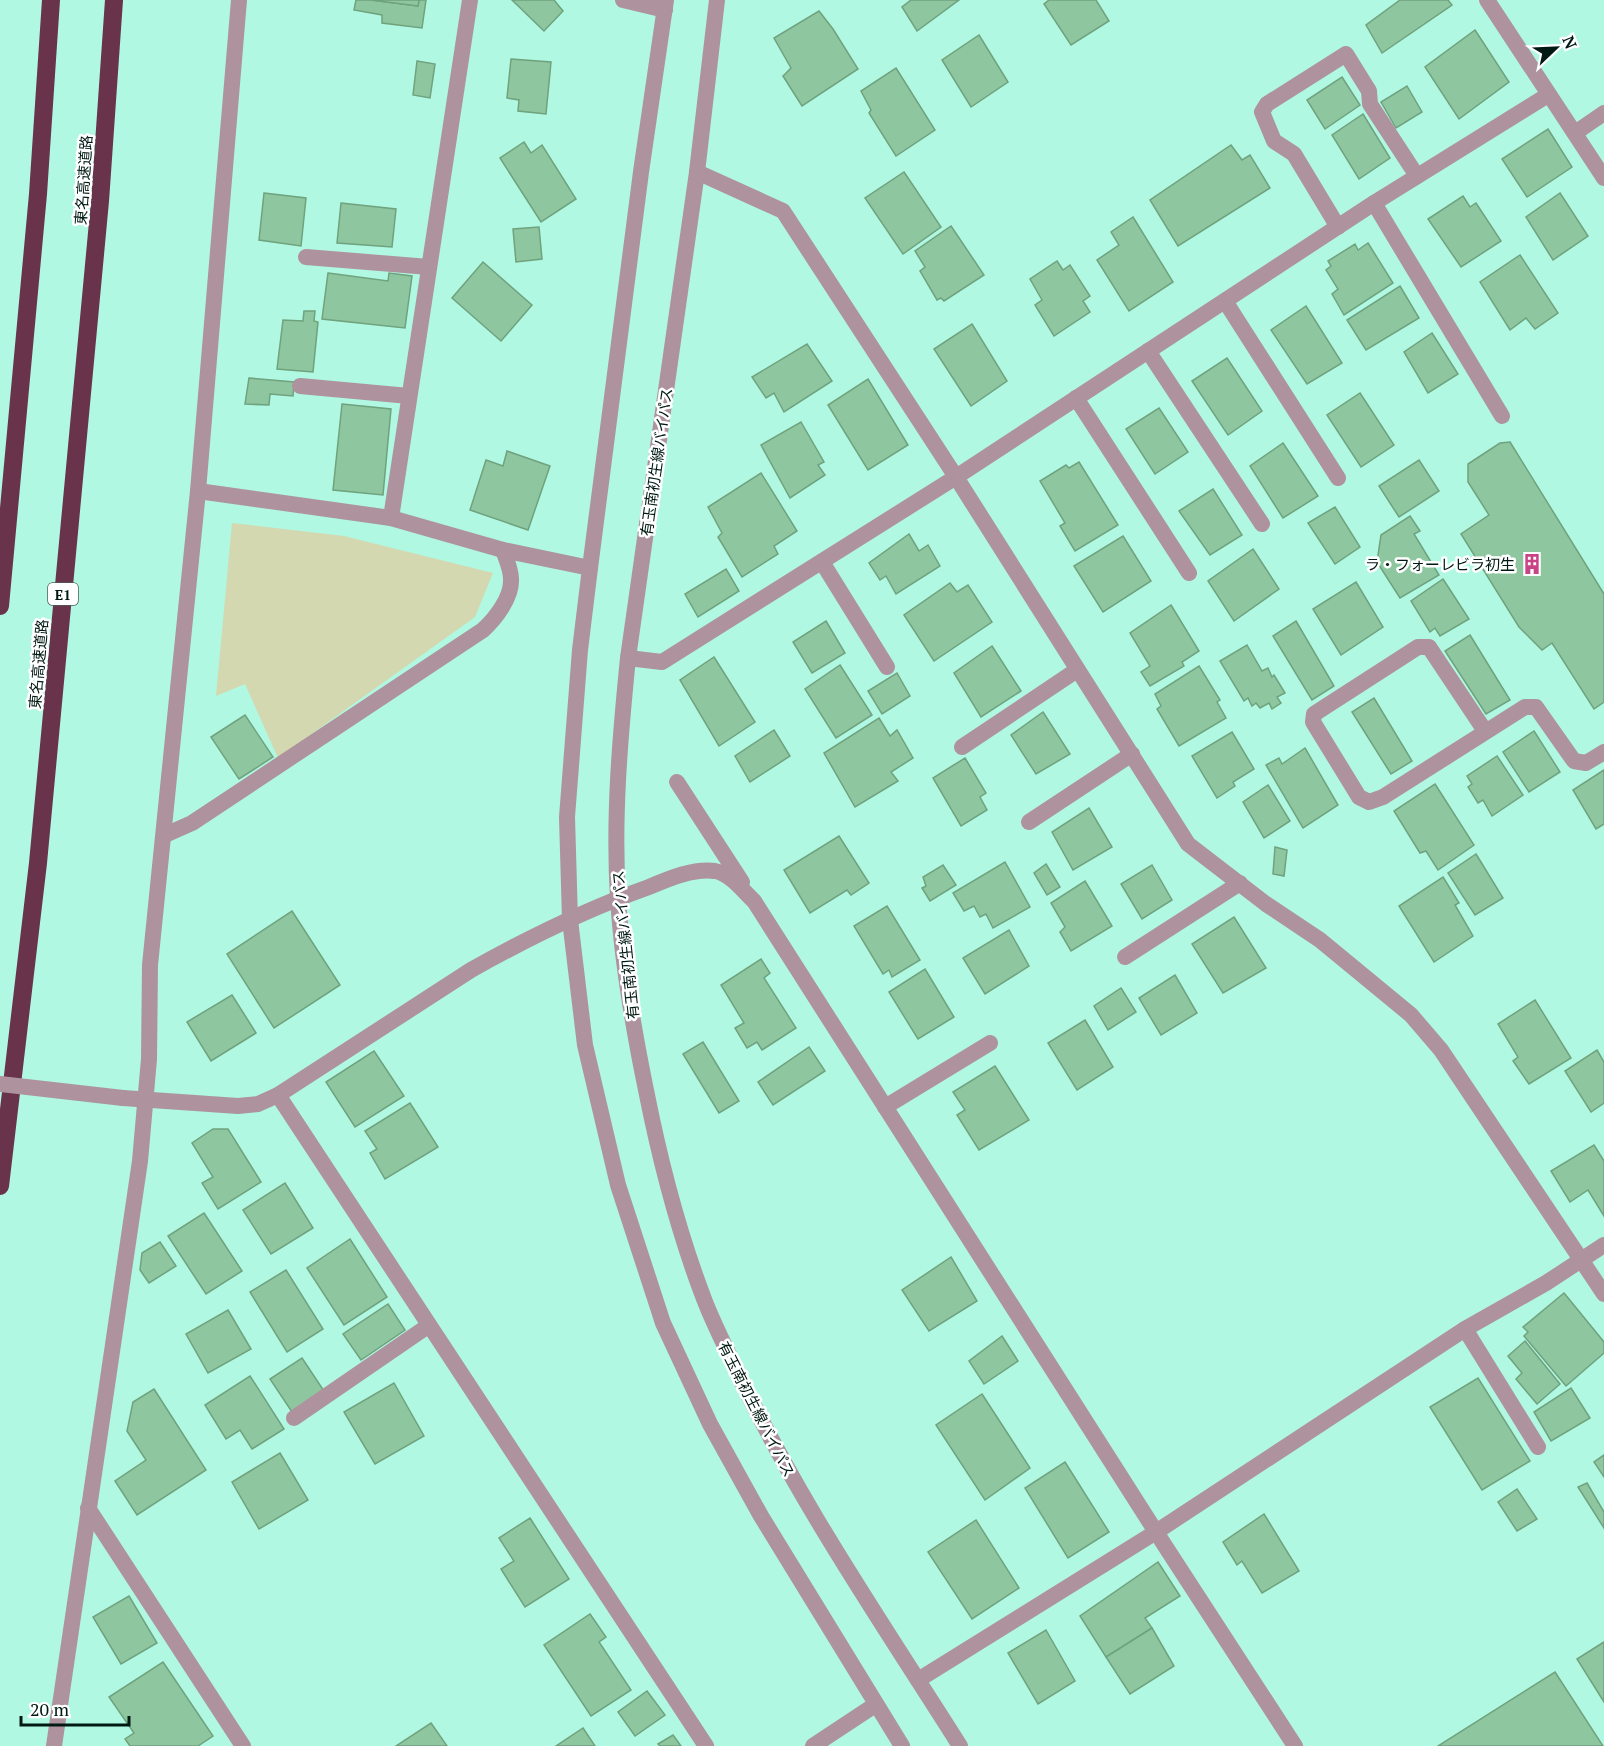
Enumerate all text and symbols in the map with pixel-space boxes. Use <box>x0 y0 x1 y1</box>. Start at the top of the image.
north arrow <box>1526 18 1586 78</box>
text: N <box>1557 32 1582 52</box>
street label: 東名高速道路 <box>70 134 96 226</box>
street label: 有玉南初生線バイパス <box>636 386 676 538</box>
building icon: ラ・フォーレビラ初生 <box>1520 552 1544 576</box>
place label: ラ・フォーレビラ初生 <box>1365 554 1515 574</box>
road number: E1 <box>48 583 78 605</box>
street label: 東名高速道路 <box>24 618 52 710</box>
street label: 有玉南初生線バイパス <box>607 870 643 1020</box>
street label: 有玉南初生線バイパス <box>714 1338 800 1480</box>
scale bar <box>21 1689 129 1727</box>
text: 20 m <box>30 1697 70 1721</box>

